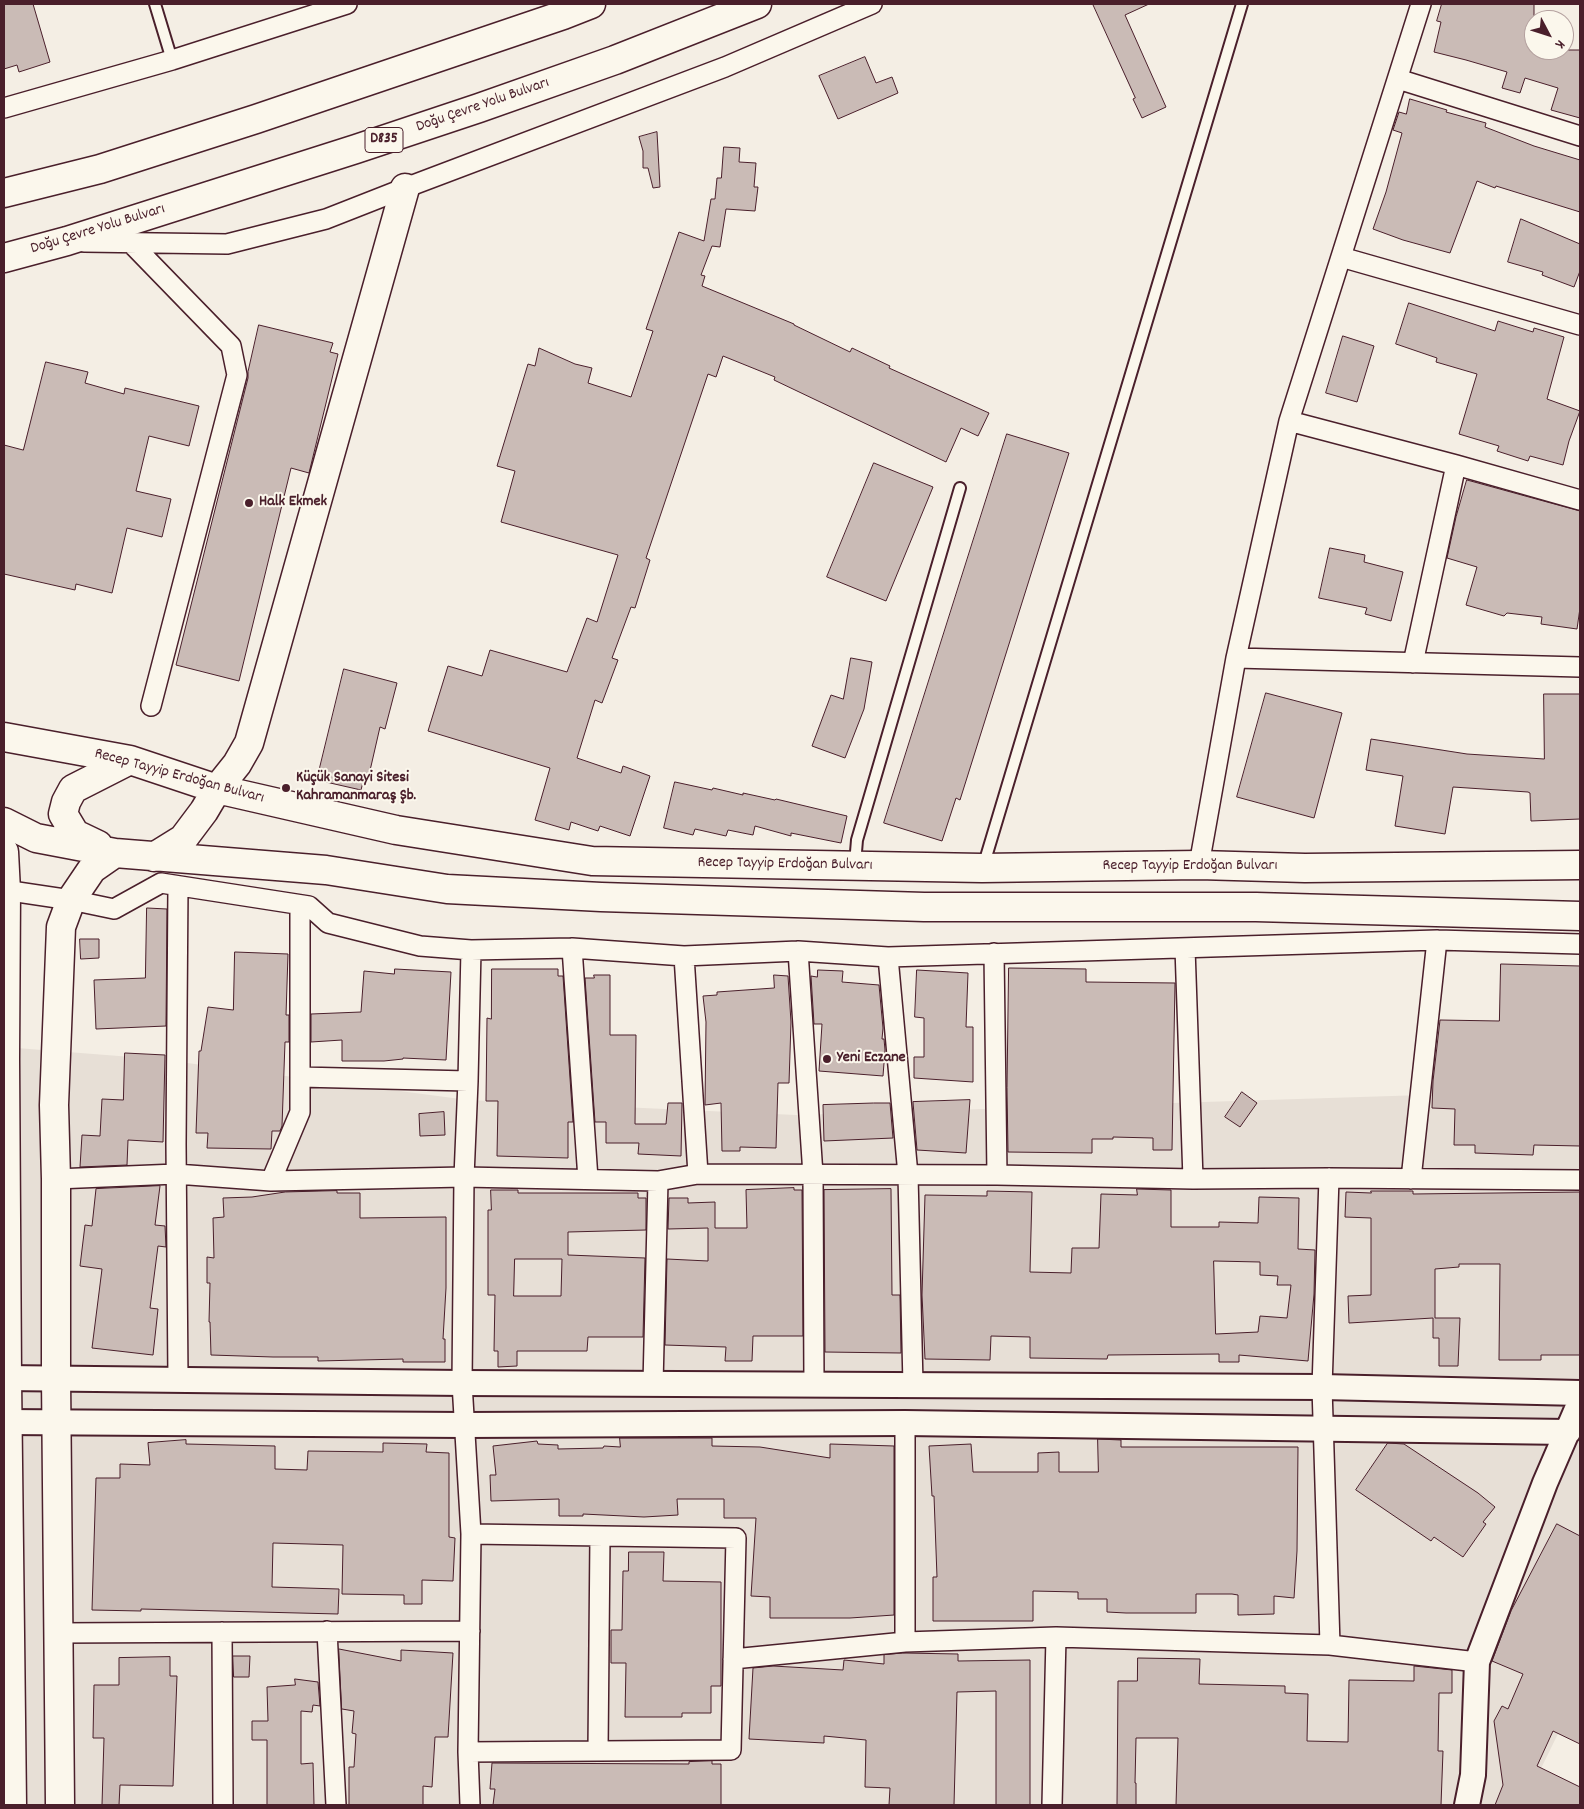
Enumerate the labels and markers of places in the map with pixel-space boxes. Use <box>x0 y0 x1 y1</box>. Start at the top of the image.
place label: Halk Ekmek <box>259 493 327 513</box>
marker: Halk Ekmek <box>243 497 255 509</box>
place label: Küçük Sanayi Sitesi Kahramanmaraş Şb. <box>296 769 416 807</box>
marker: Küçük Sanayi Sitesi Kahramanmaraş Şb. <box>280 782 292 794</box>
place label: Yeni Eczane <box>837 1049 906 1069</box>
marker: Yeni Eczane <box>821 1053 833 1065</box>

